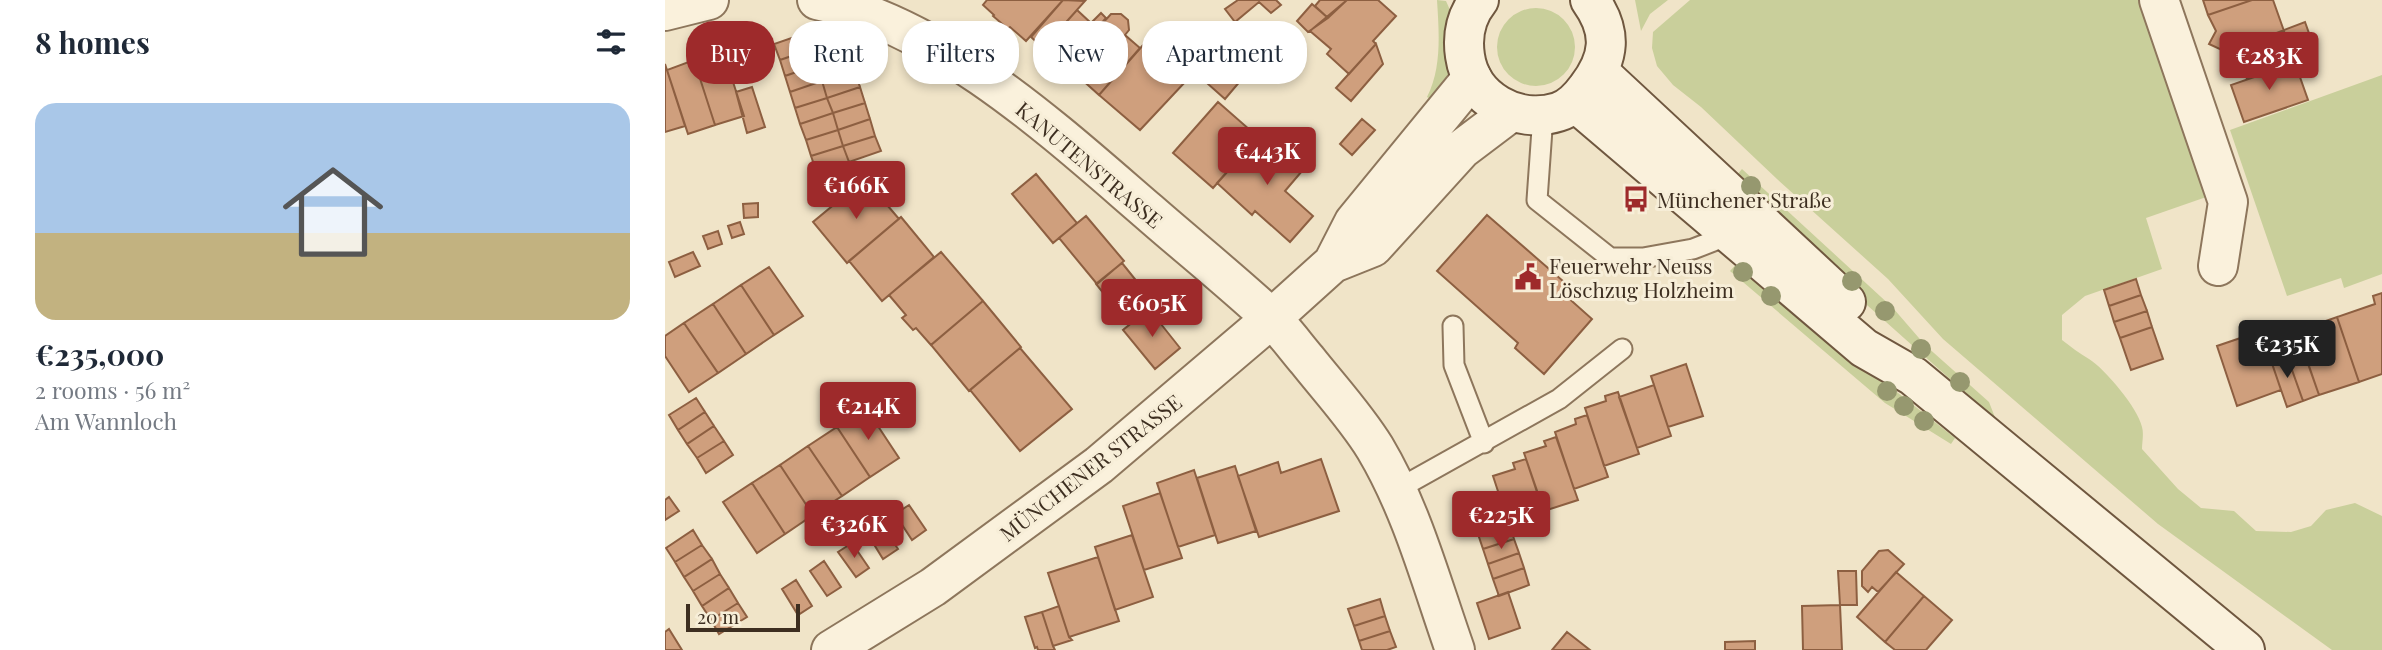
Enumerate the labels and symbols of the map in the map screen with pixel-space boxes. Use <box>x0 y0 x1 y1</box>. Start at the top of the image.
pin: €283K <box>2220 32 2318 92</box>
street label: KANUTENSTRASSE <box>1011 94 1169 234</box>
pin: €443K <box>1218 128 1316 187</box>
pin: €166K <box>807 162 905 221</box>
bus stop icon: Münchener Straße <box>1621 184 1651 214</box>
place label: Münchener Straße <box>1657 185 1832 213</box>
place label: Feuerwehr Neuss Löschzug Holzheim <box>1549 251 1734 303</box>
public building icon: Feuerwehr Neuss Löschzug Holzheim <box>1513 262 1543 292</box>
pin: €605K <box>1103 280 1201 339</box>
pin: €235K <box>2238 320 2336 380</box>
pin: €214K <box>819 382 917 442</box>
street label: MÜNCHENER STRASSE <box>993 387 1187 547</box>
pin: €225K <box>1452 491 1550 551</box>
pin: €326K <box>805 500 903 560</box>
scale bar <box>686 601 800 633</box>

